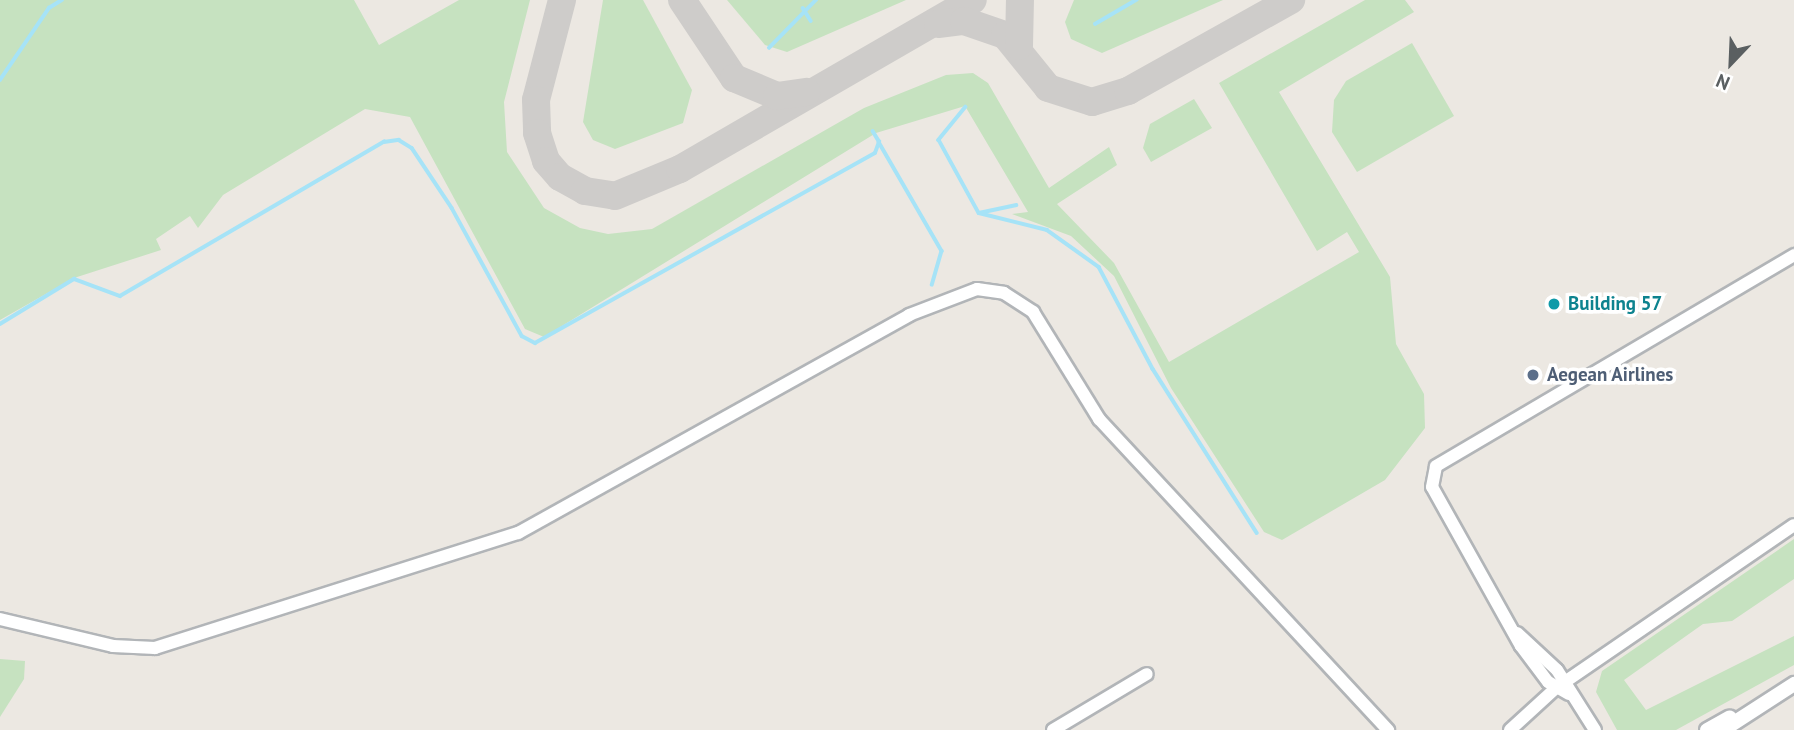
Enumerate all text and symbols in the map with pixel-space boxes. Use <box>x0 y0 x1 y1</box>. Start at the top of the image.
north arrow <box>1696 28 1766 98</box>
text: N <box>1712 69 1733 96</box>
place label: Building 57 <box>1568 293 1662 315</box>
marker: Building 57 <box>1546 296 1562 312</box>
place label: Aegean Airlines <box>1547 364 1674 386</box>
marker: Aegean Airlines <box>1525 367 1541 383</box>

